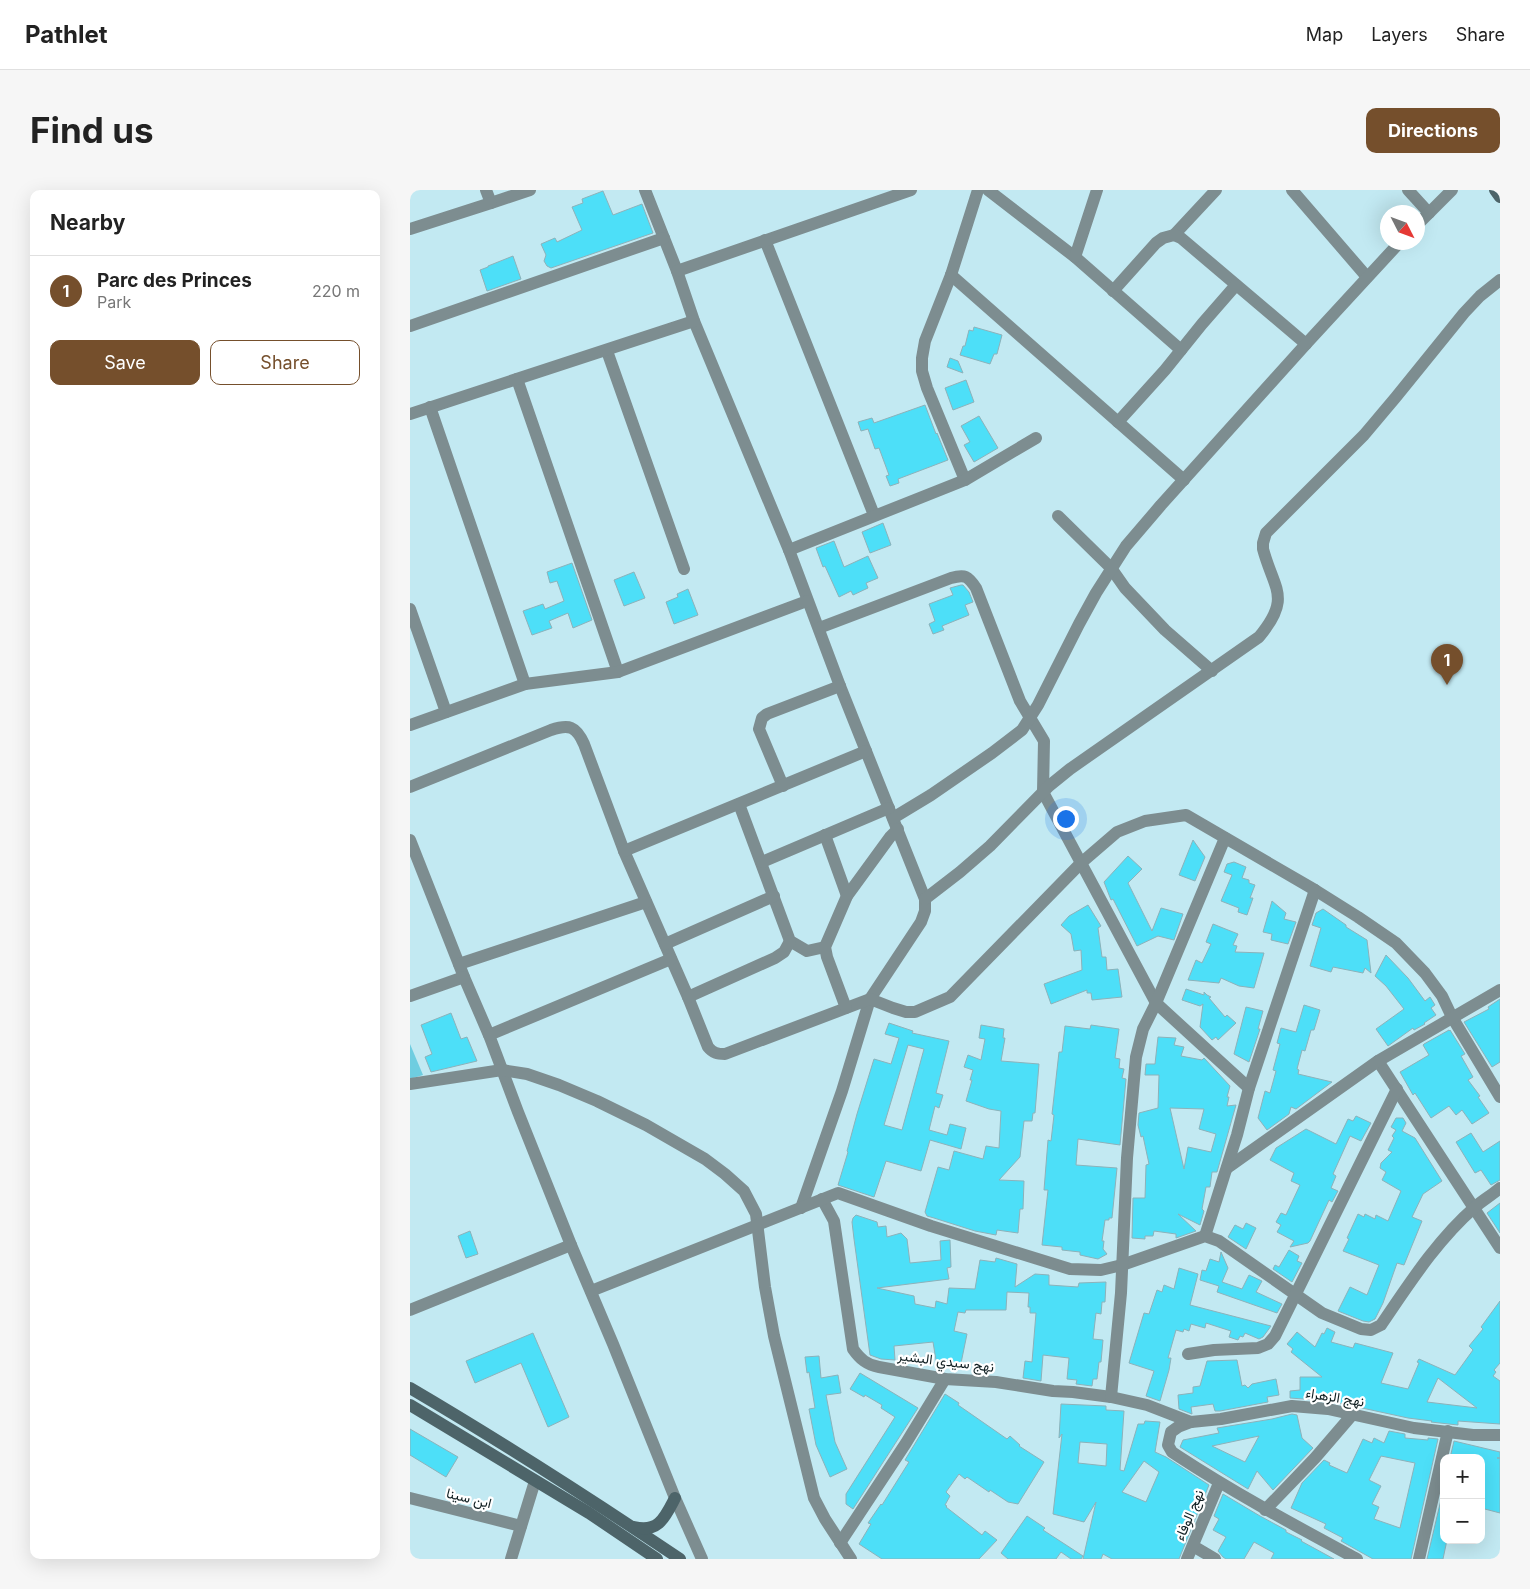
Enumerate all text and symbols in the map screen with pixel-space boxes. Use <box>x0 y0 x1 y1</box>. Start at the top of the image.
text: Pathlet <box>25 20 108 49</box>
text: Map <box>1306 24 1343 45</box>
text: Layers <box>1371 24 1428 45</box>
text: Share <box>1456 24 1505 45</box>
button: Directions <box>1366 108 1500 153</box>
text: Find us <box>30 109 154 151</box>
north arrow <box>1380 205 1425 250</box>
text: Nearby <box>50 210 125 235</box>
text: Parc des Princes <box>97 269 252 292</box>
text: 1 <box>63 281 69 301</box>
text: 220 m <box>312 281 360 301</box>
text: Park <box>97 292 131 312</box>
button: Save <box>50 340 200 385</box>
button: Share <box>210 340 360 385</box>
pin: 1 <box>1431 644 1463 685</box>
your location <box>1053 806 1079 832</box>
street label: نهج سيدي البشير <box>895 1346 995 1379</box>
street label: نهج الزهراء <box>1304 1383 1366 1412</box>
map controls <box>1440 1454 1485 1544</box>
button: + <box>1440 1454 1485 1499</box>
street label: ابن سينا <box>445 1484 493 1512</box>
street label: نهج الوفاء <box>1170 1487 1210 1544</box>
button: − <box>1440 1499 1485 1544</box>

